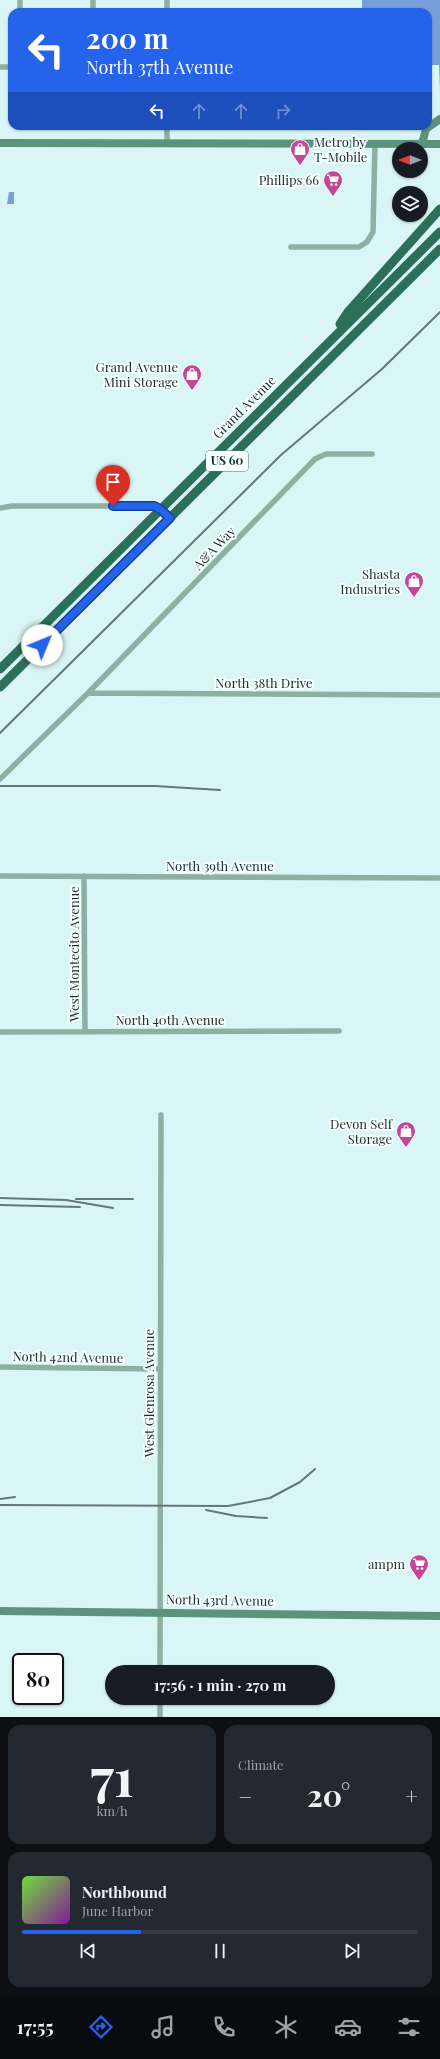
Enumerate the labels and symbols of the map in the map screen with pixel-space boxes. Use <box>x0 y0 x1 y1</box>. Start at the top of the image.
place label: Metro by T-Mobile <box>314 133 368 165</box>
shop icon: Metro by T-Mobile <box>289 138 311 166</box>
north arrow <box>392 142 428 178</box>
supermarket icon: Phillips 66 <box>322 169 344 197</box>
place label: Phillips 66 <box>259 171 319 188</box>
place label: Grand Avenue Mini Storage <box>96 358 178 390</box>
shop icon: Grand Avenue Mini Storage <box>181 363 203 391</box>
street label: Grand Avenue <box>208 371 279 442</box>
road number: US 60 <box>206 451 248 471</box>
pin <box>96 465 130 506</box>
street label: A&A Way <box>188 522 239 574</box>
place label: Shasta Industries <box>340 565 401 597</box>
shop icon: Shasta Industries <box>403 570 425 598</box>
position arrow <box>21 624 63 666</box>
street label: North 38th Drive <box>215 674 313 691</box>
street label: North 39th Avenue <box>166 857 274 874</box>
street label: West Montecito Avenue <box>65 886 82 1023</box>
street label: North 40th Avenue <box>115 1011 225 1028</box>
place label: Devon Self Storage <box>330 1115 394 1147</box>
shop icon: Devon Self Storage <box>395 1120 417 1148</box>
street label: West Glenrosa Avenue <box>140 1328 157 1458</box>
street label: North 42nd Avenue <box>13 1347 124 1366</box>
supermarket icon: ampm <box>408 1553 430 1581</box>
place label: ampm <box>368 1555 405 1572</box>
street label: North 43rd Avenue <box>166 1590 275 1609</box>
speed limit sign: 80 <box>12 1653 64 1705</box>

